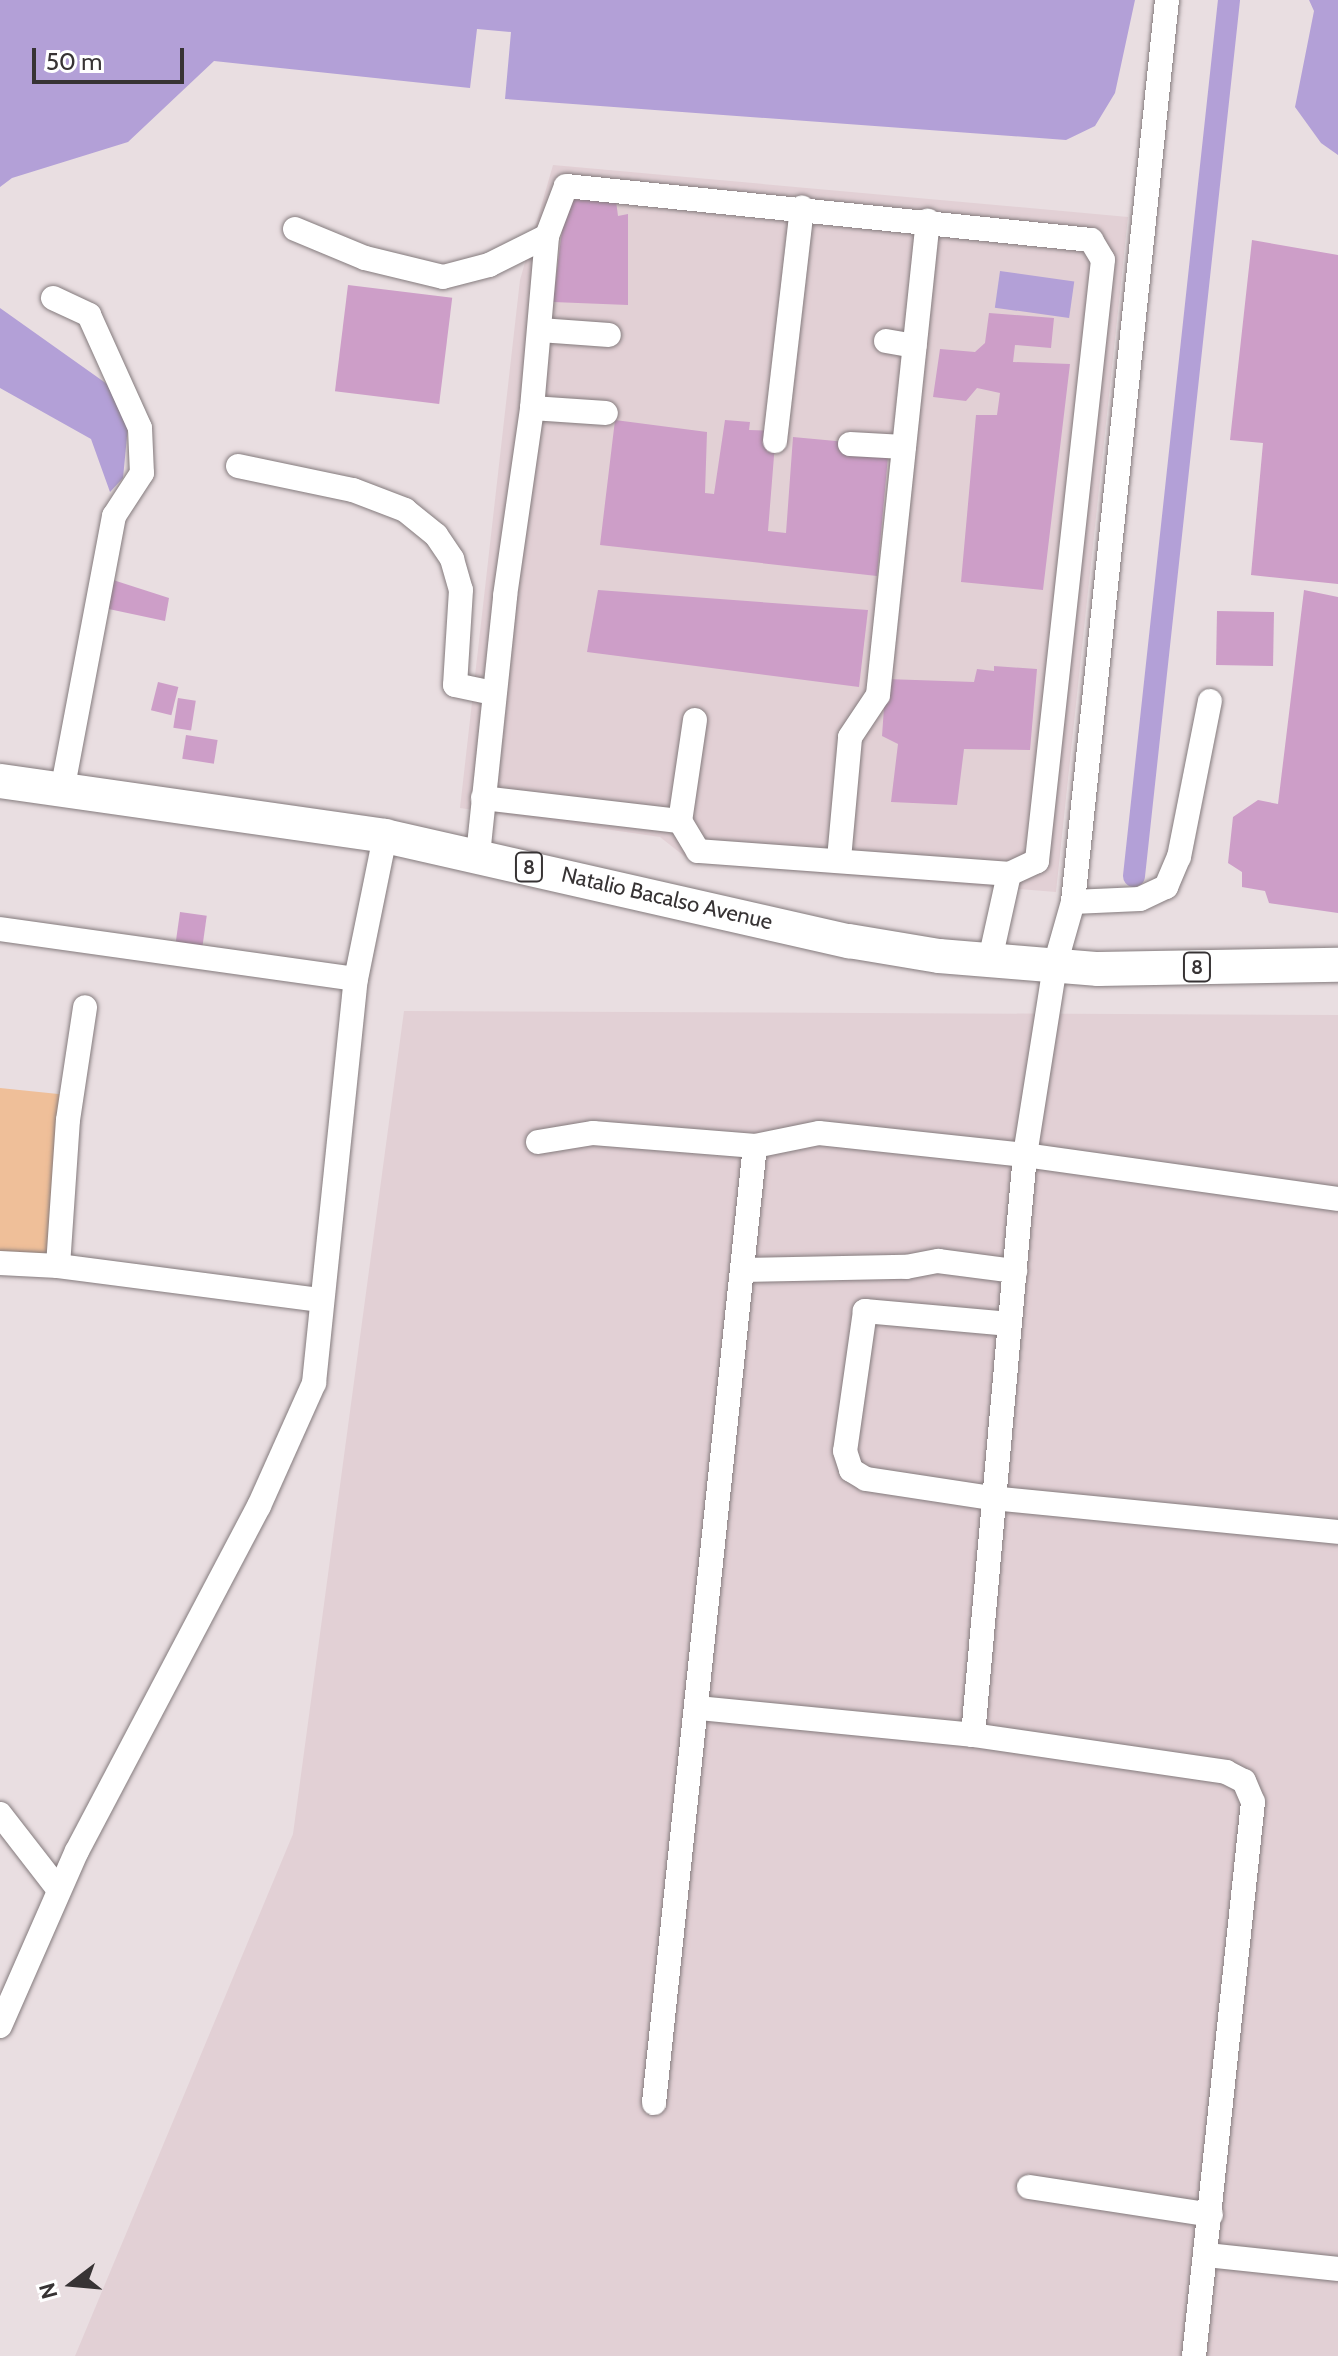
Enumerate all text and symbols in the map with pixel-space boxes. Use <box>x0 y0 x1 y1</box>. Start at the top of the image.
scale bar <box>36 32 188 82</box>
text: 50 m <box>46 47 102 76</box>
road number: 8 <box>513 851 545 883</box>
street label: Natalio Bacalso Avenue <box>559 861 775 935</box>
road number: 8 <box>1181 951 1213 983</box>
north arrow <box>32 2244 112 2324</box>
text: N <box>33 2280 64 2302</box>

